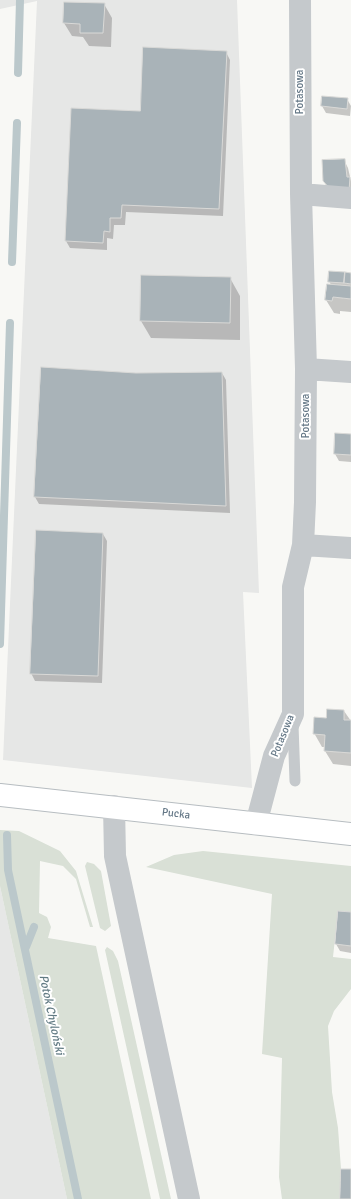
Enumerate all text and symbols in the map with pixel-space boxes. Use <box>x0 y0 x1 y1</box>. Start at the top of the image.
street label: Potasowa <box>293 70 307 114</box>
street label: Potasowa <box>299 394 313 438</box>
street label: Potasowa <box>268 713 298 759</box>
street label: Pucka <box>161 806 191 822</box>
water label: Potok Chyloński <box>35 974 67 1056</box>

